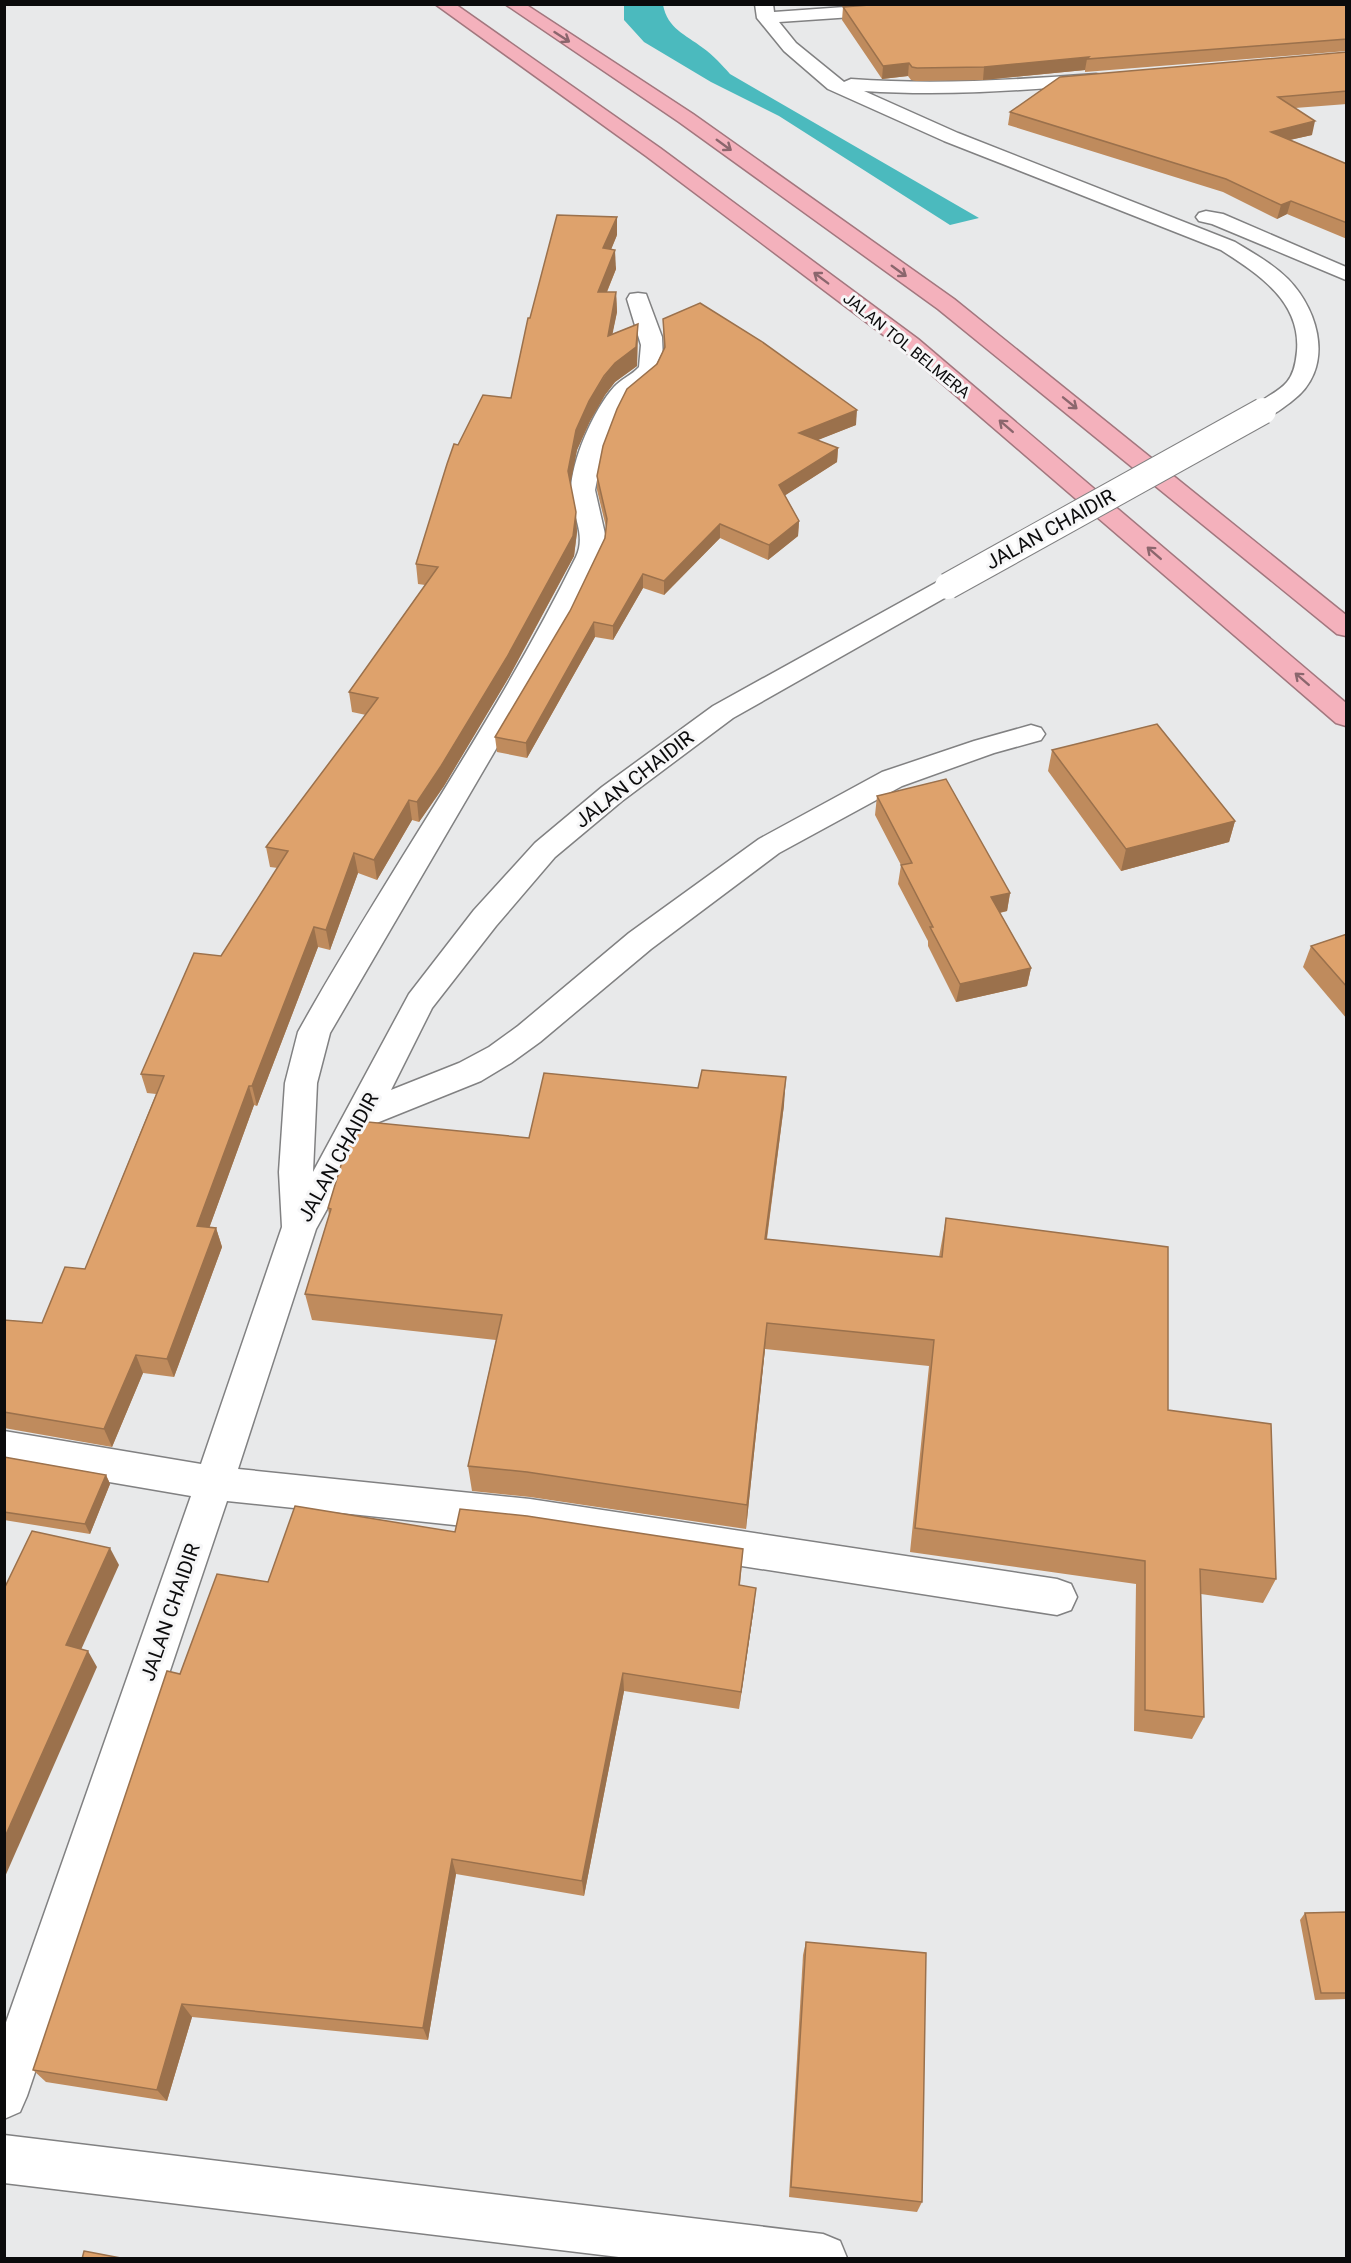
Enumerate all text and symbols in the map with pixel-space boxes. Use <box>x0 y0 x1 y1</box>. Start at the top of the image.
one-way arrow <box>553 30 570 43</box>
one-way arrow <box>715 139 731 151</box>
one-way arrow <box>891 264 907 277</box>
one-way arrow <box>813 271 829 284</box>
street label: JALAN TOL BELMERA <box>840 289 974 403</box>
one-way arrow <box>1062 397 1078 410</box>
one-way arrow <box>999 419 1014 433</box>
street label: JALAN CHAIDIR <box>981 484 1119 574</box>
one-way arrow <box>1146 546 1162 559</box>
one-way arrow <box>1294 673 1310 686</box>
street label: JALAN CHAIDIR <box>570 725 698 833</box>
street label: JALAN CHAIDIR <box>293 1088 383 1226</box>
street label: JALAN CHAIDIR <box>135 1540 205 1684</box>

